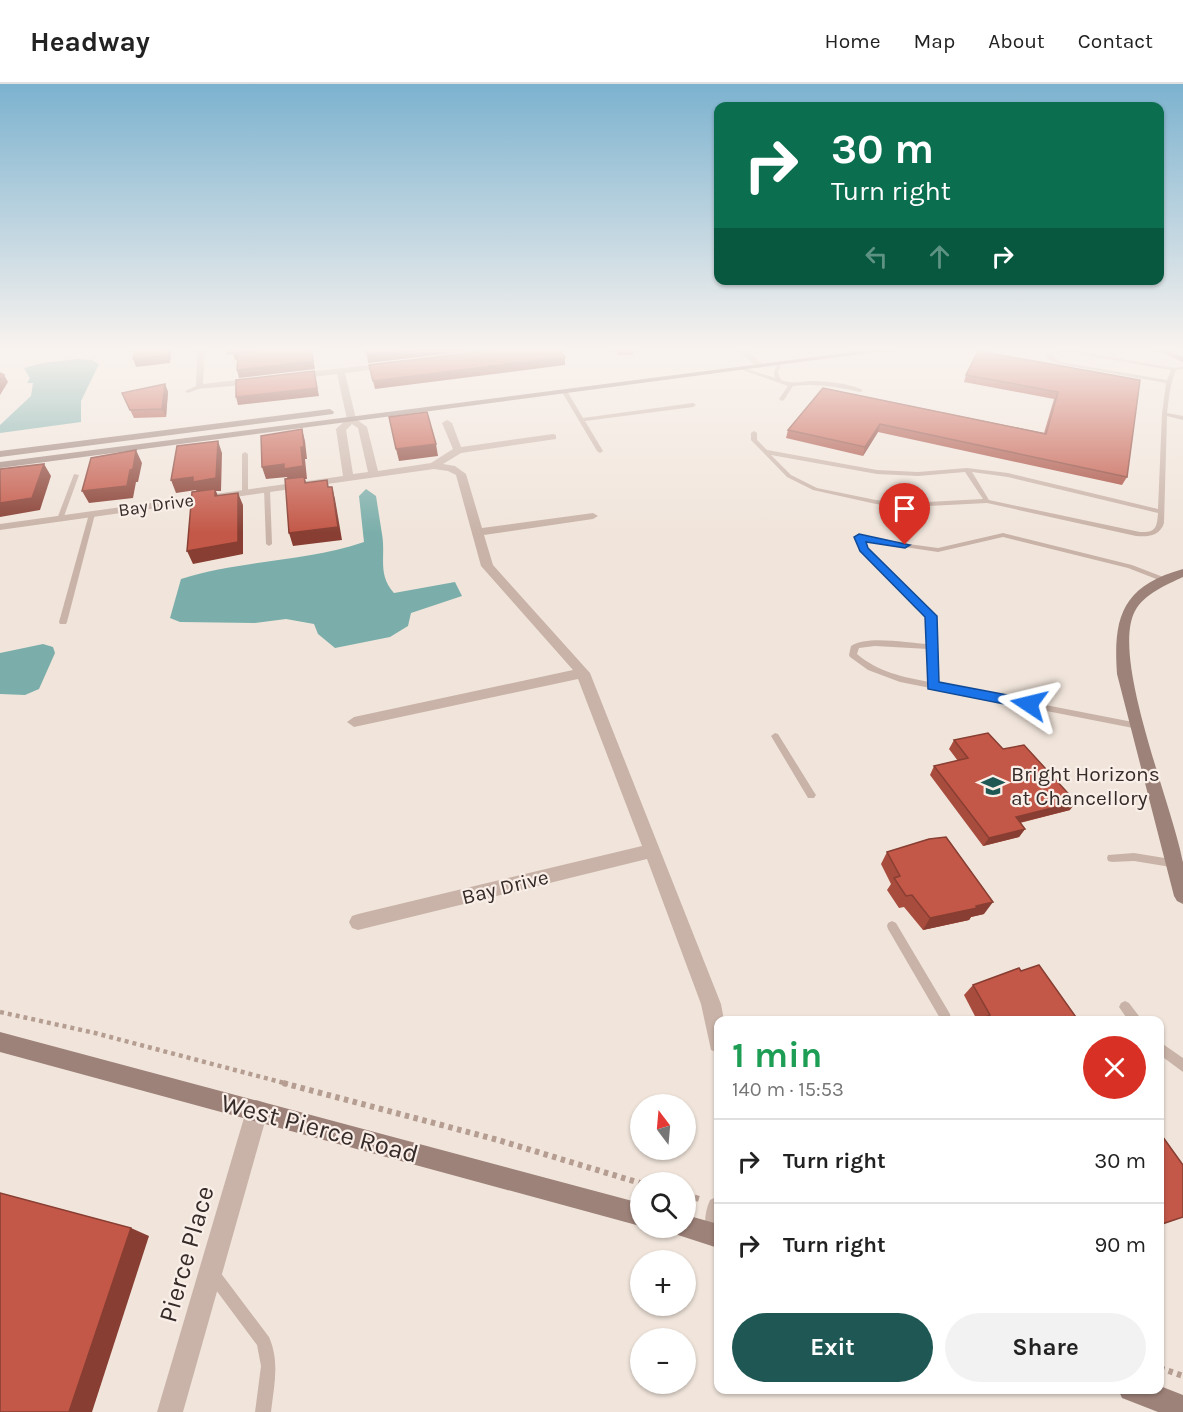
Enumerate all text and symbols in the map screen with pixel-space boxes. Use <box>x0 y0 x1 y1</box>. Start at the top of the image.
text: Headway <box>30 25 150 58</box>
text: Home <box>825 29 881 53</box>
text: Map <box>914 29 955 53</box>
text: About <box>988 29 1045 53</box>
text: Contact <box>1078 29 1153 53</box>
text: 30 m <box>831 124 934 174</box>
icon: right <box>732 126 810 204</box>
text: Turn right <box>831 175 951 207</box>
icon: left <box>860 240 893 273</box>
icon: ahead <box>923 240 956 273</box>
icon: right <box>986 240 1019 273</box>
pin <box>879 483 930 545</box>
street label: Bay Drive <box>117 489 195 521</box>
icon: arrive <box>888 492 921 525</box>
position arrow <box>997 672 1061 736</box>
place label: Bright Horizons at Chancellory <box>1011 762 1160 810</box>
school or university icon: Bright Horizons at Chancellory <box>980 773 1006 799</box>
street label: Bay Drive <box>459 865 551 909</box>
text: 1 min <box>732 1034 822 1076</box>
button: close <box>1083 1036 1146 1099</box>
text: 140 m · 15:53 <box>732 1078 844 1101</box>
street label: West Pierce Road <box>218 1087 422 1170</box>
north arrow <box>630 1094 696 1160</box>
map controls <box>630 1094 696 1394</box>
icon: right <box>732 1145 765 1178</box>
text: Turn right <box>783 1148 886 1174</box>
text: 30 m <box>1094 1148 1146 1174</box>
button: search <box>630 1172 696 1238</box>
street label: Pierce Place <box>152 1182 221 1326</box>
icon: right <box>732 1229 765 1262</box>
text: Turn right <box>783 1232 886 1258</box>
text: 90 m <box>1094 1232 1146 1258</box>
button: + <box>630 1250 696 1316</box>
button: Exit <box>732 1313 933 1382</box>
button: Share <box>945 1313 1146 1382</box>
button: − <box>630 1328 696 1394</box>

